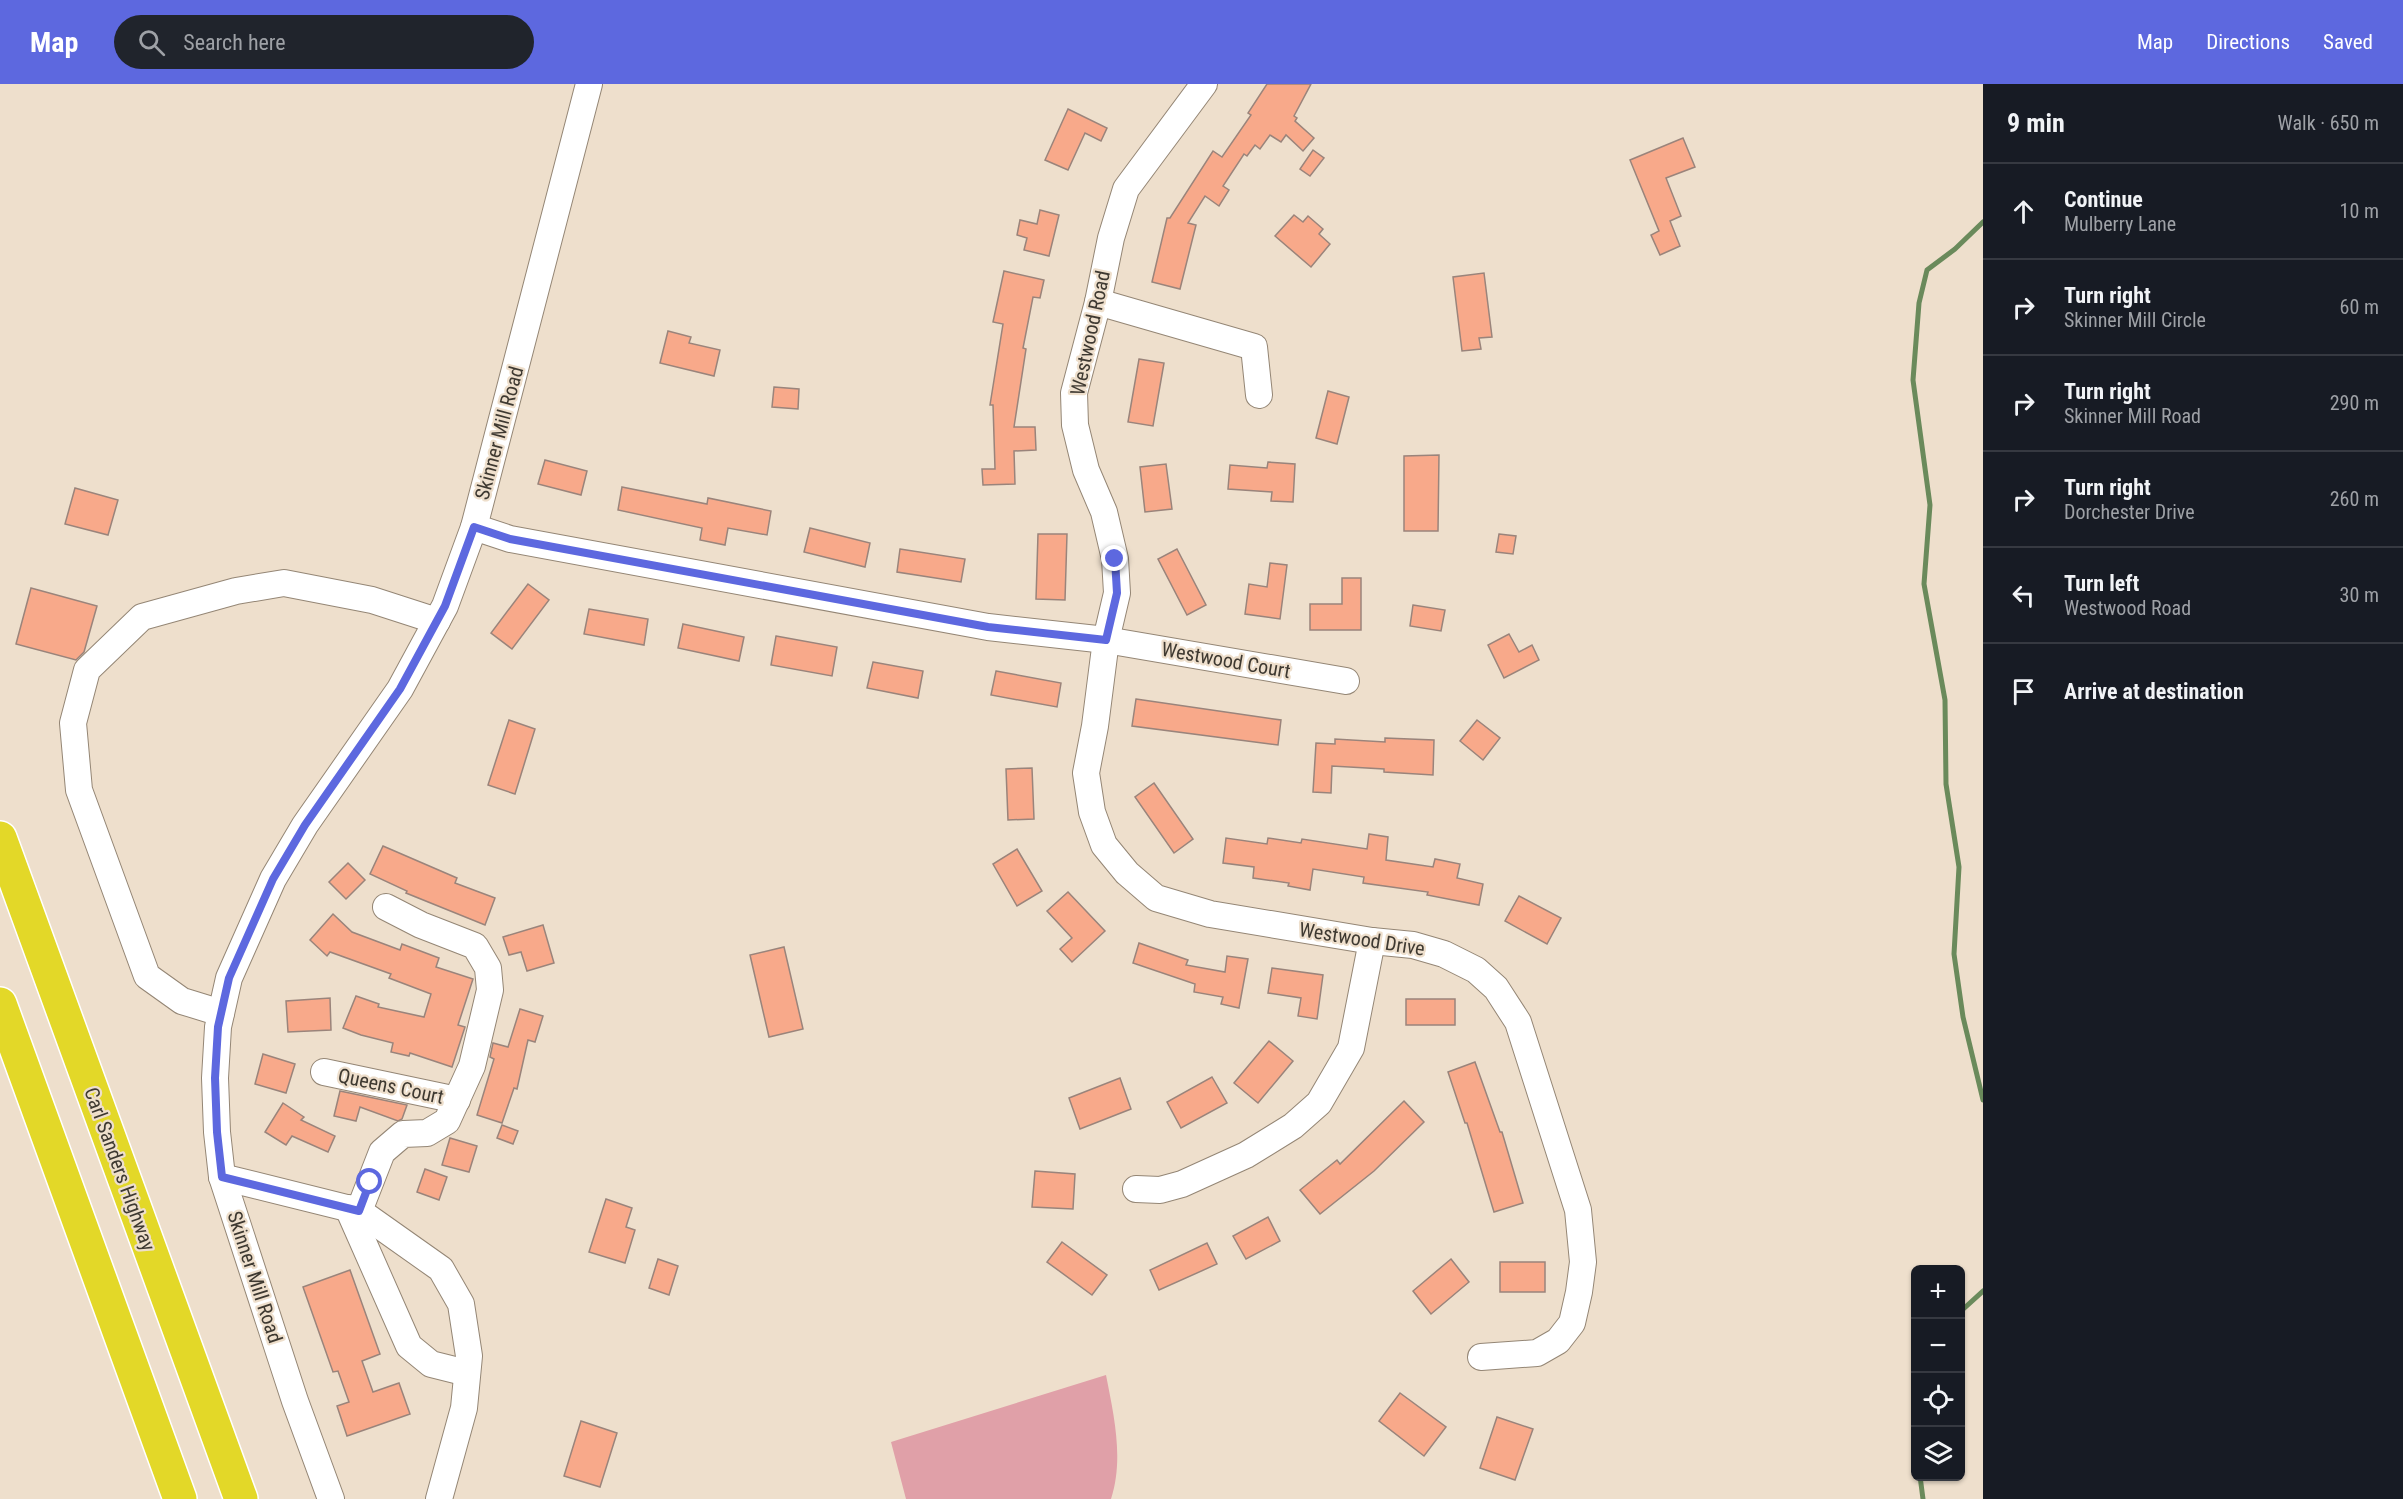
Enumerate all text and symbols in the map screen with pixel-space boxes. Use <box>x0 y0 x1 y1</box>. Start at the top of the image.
search box <box>114 15 534 69</box>
text: Map <box>30 26 78 59</box>
icon: search <box>135 26 168 59</box>
text: Search here <box>183 30 286 55</box>
text: Map <box>2137 30 2173 54</box>
text: Directions <box>2206 30 2290 54</box>
text: Saved <box>2323 30 2373 54</box>
text: 9 min <box>2007 108 2065 138</box>
text: Walk · 650 m <box>2278 111 2379 135</box>
text: Continue <box>2064 187 2143 212</box>
icon: ahead <box>2007 195 2040 228</box>
text: 10 m <box>2340 199 2379 223</box>
text: Mulberry Lane <box>2064 212 2176 236</box>
street label: Westwood Road <box>1065 268 1115 398</box>
text: Turn right <box>2064 283 2151 308</box>
icon: right <box>2007 291 2040 324</box>
text: 60 m <box>2340 295 2379 319</box>
text: Skinner Mill Circle <box>2064 308 2206 332</box>
street label: Skinner Mill Road <box>470 364 528 502</box>
text: Turn right <box>2064 379 2151 404</box>
icon: right <box>2007 387 2040 420</box>
text: 290 m <box>2330 391 2379 415</box>
text: Skinner Mill Road <box>2064 404 2201 428</box>
text: Turn right <box>2064 475 2151 500</box>
icon: right <box>2007 483 2040 516</box>
text: 260 m <box>2330 487 2379 511</box>
text: Dorchester Drive <box>2064 500 2195 524</box>
route end <box>1101 545 1127 571</box>
text: Turn left <box>2064 571 2139 596</box>
icon: left <box>2007 579 2040 612</box>
text: 30 m <box>2340 583 2379 607</box>
text: Westwood Road <box>2064 596 2191 620</box>
street label: Westwood Court <box>1160 637 1292 683</box>
icon: arrive <box>2007 675 2040 708</box>
text: Arrive at destination <box>2064 679 2244 704</box>
street label: Westwood Drive <box>1297 917 1427 961</box>
street label: Queens Court <box>336 1063 446 1109</box>
street label: Carl Sanders Highway <box>79 1084 161 1254</box>
route start <box>356 1168 382 1194</box>
street label: Skinner Mill Road <box>222 1208 288 1346</box>
map controls <box>1911 1265 1965 1481</box>
button: + <box>1911 1265 1965 1319</box>
button: − <box>1911 1319 1965 1373</box>
button: locate <box>1911 1373 1965 1427</box>
button: layers <box>1911 1427 1965 1481</box>

